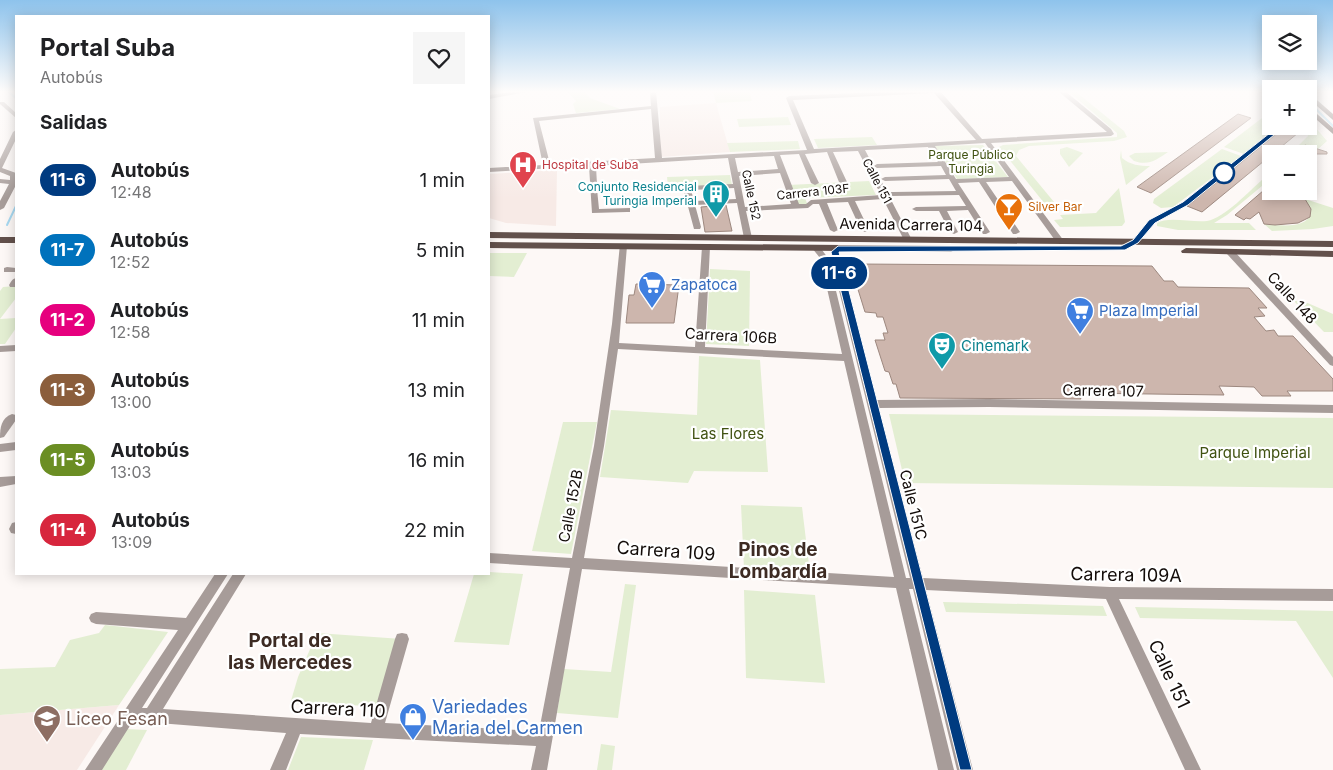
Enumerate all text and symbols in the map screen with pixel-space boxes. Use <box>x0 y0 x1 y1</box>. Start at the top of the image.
map controls <box>1262 15 1317 200</box>
button: layers <box>1262 15 1317 70</box>
button: heart <box>413 32 465 84</box>
text: Portal Suba <box>40 33 175 62</box>
text: Autobús <box>40 67 103 87</box>
button: + <box>1262 80 1317 135</box>
text: Salidas <box>40 111 107 134</box>
button: − <box>1262 145 1317 200</box>
park label: Parque Público Turingia <box>928 147 1014 176</box>
hospital icon: Hospital de Suba <box>508 150 538 189</box>
street label: Calle 151 <box>859 156 896 206</box>
place label: Hospital de Suba <box>542 157 638 172</box>
text: Autobús <box>111 159 190 182</box>
unlabelled marker <box>1213 162 1235 184</box>
street label: Calle 152 <box>739 168 764 221</box>
text: 11-6 <box>50 169 86 190</box>
text: 1 min <box>419 169 465 192</box>
place label: Conjunto Residencial Turingia Imperial <box>578 179 697 208</box>
building icon: Conjunto Residencial Turingia Imperial <box>701 179 731 218</box>
street label: Carrera 103F <box>776 180 850 203</box>
text: 12:48 <box>111 182 152 202</box>
bar icon: Silver Bar <box>994 192 1024 231</box>
place label: Silver Bar <box>1028 199 1083 214</box>
street label: Avenida Carrera 104 <box>839 214 983 235</box>
text: Autobús <box>110 229 189 252</box>
text: 11-7 <box>51 239 84 260</box>
text: 5 min <box>416 239 465 262</box>
text: 12:52 <box>110 252 150 272</box>
line badge: 11-6 <box>804 257 874 289</box>
text: 11-6 <box>821 262 857 283</box>
street label: Calle 148 <box>1263 268 1321 328</box>
supermarket icon: Zapatoca <box>637 270 667 309</box>
place label: Zapatoca <box>671 275 738 294</box>
supermarket icon: Plaza Imperial <box>1065 296 1095 335</box>
text: Autobús <box>110 299 189 322</box>
place label: Plaza Imperial <box>1099 301 1198 320</box>
text: 11-2 <box>50 309 85 330</box>
text: 11 min <box>412 309 465 332</box>
text: 12:58 <box>110 322 151 342</box>
street label: Carrera 106B <box>684 324 778 347</box>
theatre icon: Cinemark <box>927 331 957 370</box>
place label: Cinemark <box>961 336 1030 355</box>
text: Autobús <box>110 369 189 392</box>
text: 11-3 <box>50 379 85 400</box>
text: 13 min <box>408 379 465 402</box>
street label: Carrera 107 <box>1062 380 1144 401</box>
text: 13:00 <box>110 392 152 412</box>
park label: Las Flores <box>692 424 764 443</box>
text: Autobús <box>110 439 189 462</box>
park label: Parque Imperial <box>1199 443 1311 462</box>
text: 11-5 <box>50 449 85 470</box>
text: 16 min <box>408 449 465 472</box>
text: 13:03 <box>110 462 151 482</box>
street label: Calle 152B <box>554 468 587 544</box>
street label: Calle 151C <box>896 468 931 542</box>
text: Autobús <box>111 509 190 532</box>
text: 11-4 <box>50 519 86 540</box>
text: 22 min <box>404 519 465 542</box>
text: 13:09 <box>111 532 152 552</box>
street label: Carrera 109 <box>616 537 716 564</box>
district label: Pinos de Lombardía <box>729 538 827 583</box>
street label: Carrera 109A <box>1070 563 1182 586</box>
district label: Portal de las Mercedes <box>228 629 352 674</box>
street label: Calle 151 <box>1144 636 1194 711</box>
street label: Carrera 110 <box>290 696 386 721</box>
place label: Variedades Maria del Carmen <box>432 696 583 738</box>
shop icon: Variedades Maria del Carmen <box>398 702 428 741</box>
school or university icon: Liceo Fesan <box>32 704 62 743</box>
place label: Liceo Fesan <box>66 708 168 729</box>

